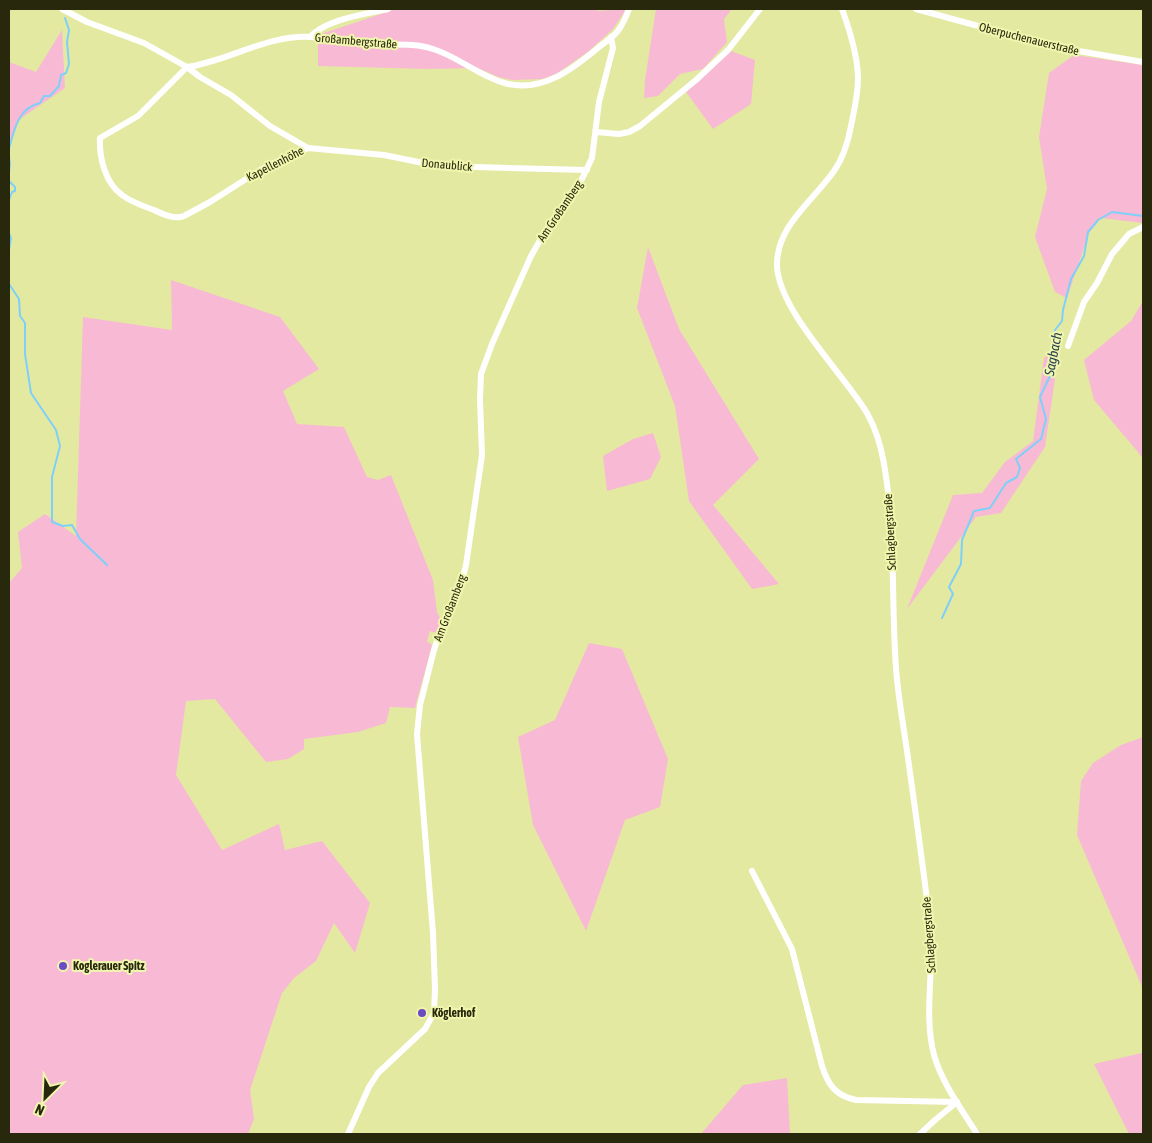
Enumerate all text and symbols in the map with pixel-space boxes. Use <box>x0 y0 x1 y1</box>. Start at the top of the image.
street label: Oberpuchenauerstraße <box>977 20 1081 58</box>
street label: Großambergstraße <box>314 30 398 52</box>
street label: Kapellenhöhe <box>244 144 306 184</box>
street label: Donaublick <box>421 156 474 174</box>
street label: Am Großamberg <box>534 177 586 244</box>
water label: Sagbach <box>1041 331 1065 378</box>
street label: Schlagbergstraße <box>881 494 899 570</box>
street label: Am Großamberg <box>431 572 470 644</box>
street label: Schlagbergstraße <box>919 896 939 974</box>
place label: Koglerauer Spitz <box>73 959 145 973</box>
marker: Koglerauer Spitz <box>57 960 69 972</box>
place label: Köglerhof <box>432 1006 476 1020</box>
marker: Köglerhof <box>416 1007 428 1019</box>
north arrow <box>20 1073 70 1123</box>
text: N <box>33 1101 47 1119</box>

